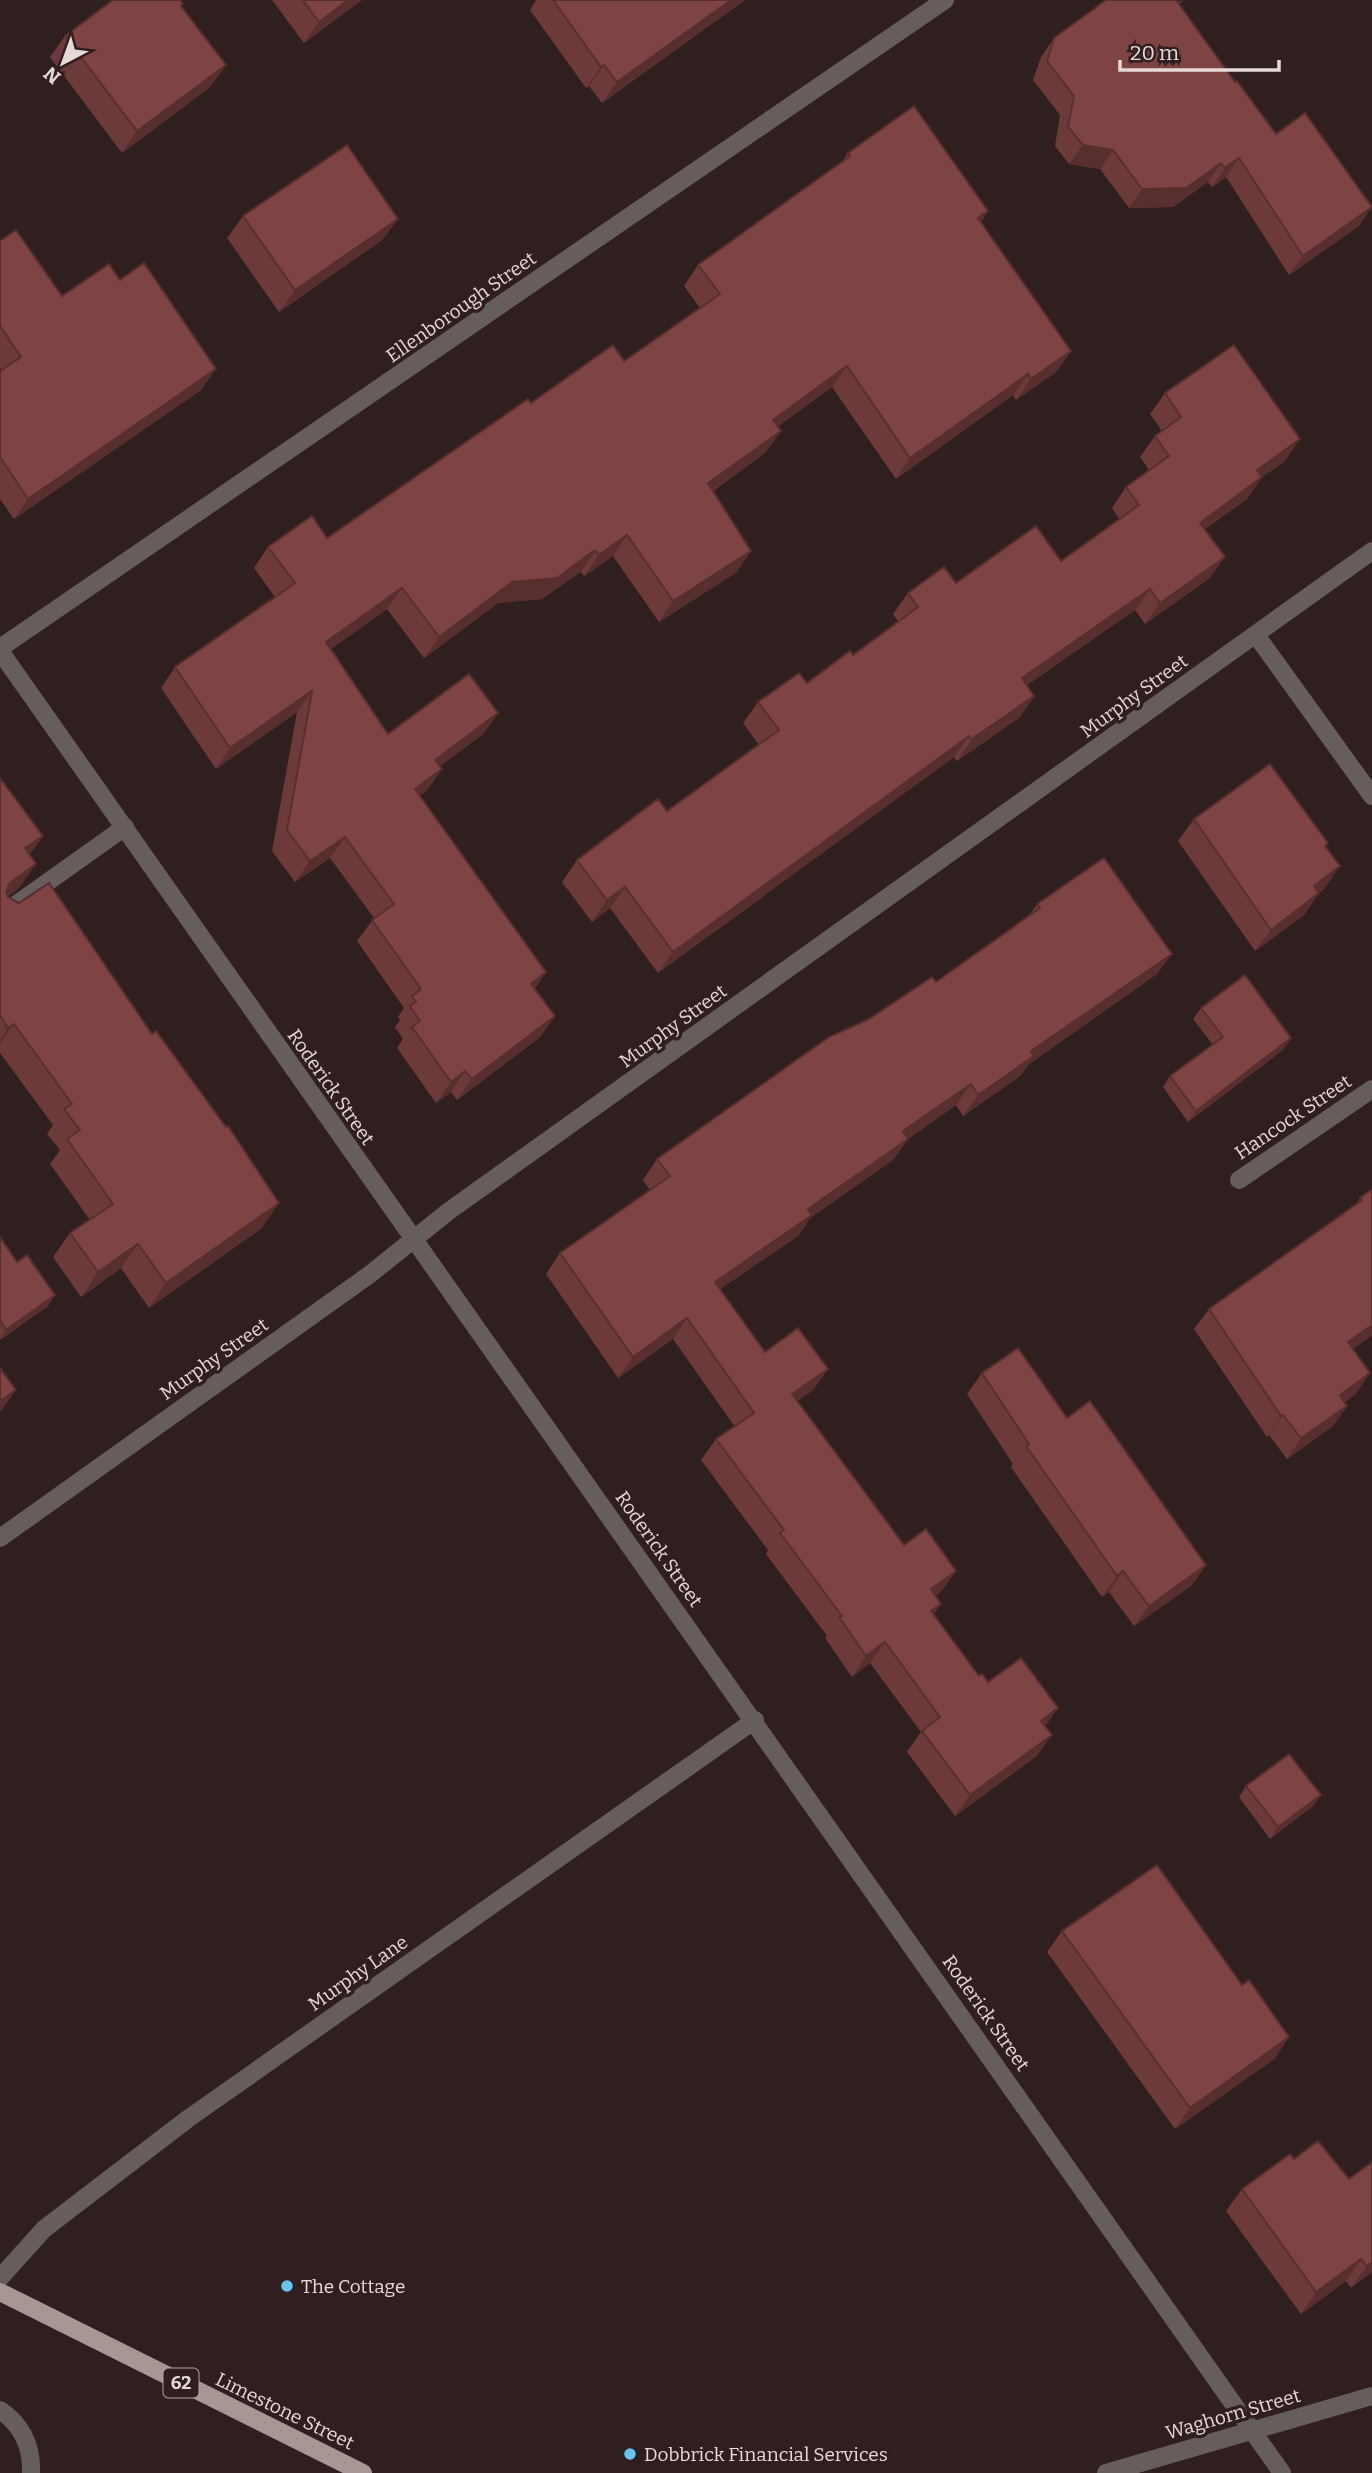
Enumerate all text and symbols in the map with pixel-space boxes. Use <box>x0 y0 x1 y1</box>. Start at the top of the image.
north arrow <box>28 28 98 98</box>
scale bar <box>1120 28 1279 72</box>
text: 20 m <box>1130 40 1179 66</box>
text: N <box>39 62 65 89</box>
street label: Ellenborough Street <box>382 247 540 367</box>
street label: Murphy Street <box>1076 649 1192 743</box>
street label: Murphy Street <box>615 979 731 1073</box>
street label: Roderick Street <box>283 1025 380 1149</box>
street label: Hancock Street <box>1231 1070 1356 1164</box>
street label: Murphy Street <box>155 1313 273 1405</box>
street label: Roderick Street <box>611 1487 708 1611</box>
street label: Murphy Lane <box>304 1930 412 2016</box>
street label: Roderick Street <box>938 1951 1035 2075</box>
place label: The Cottage <box>301 2275 405 2298</box>
marker: The Cottage <box>279 2278 295 2294</box>
road number: 62 <box>164 2368 198 2398</box>
street label: Limestone Street <box>212 2368 358 2454</box>
street label: Waghorn Street <box>1163 2384 1303 2444</box>
place label: Dobbrick Financial Services <box>644 2443 888 2466</box>
marker: Dobbrick Financial Services <box>622 2446 638 2462</box>

